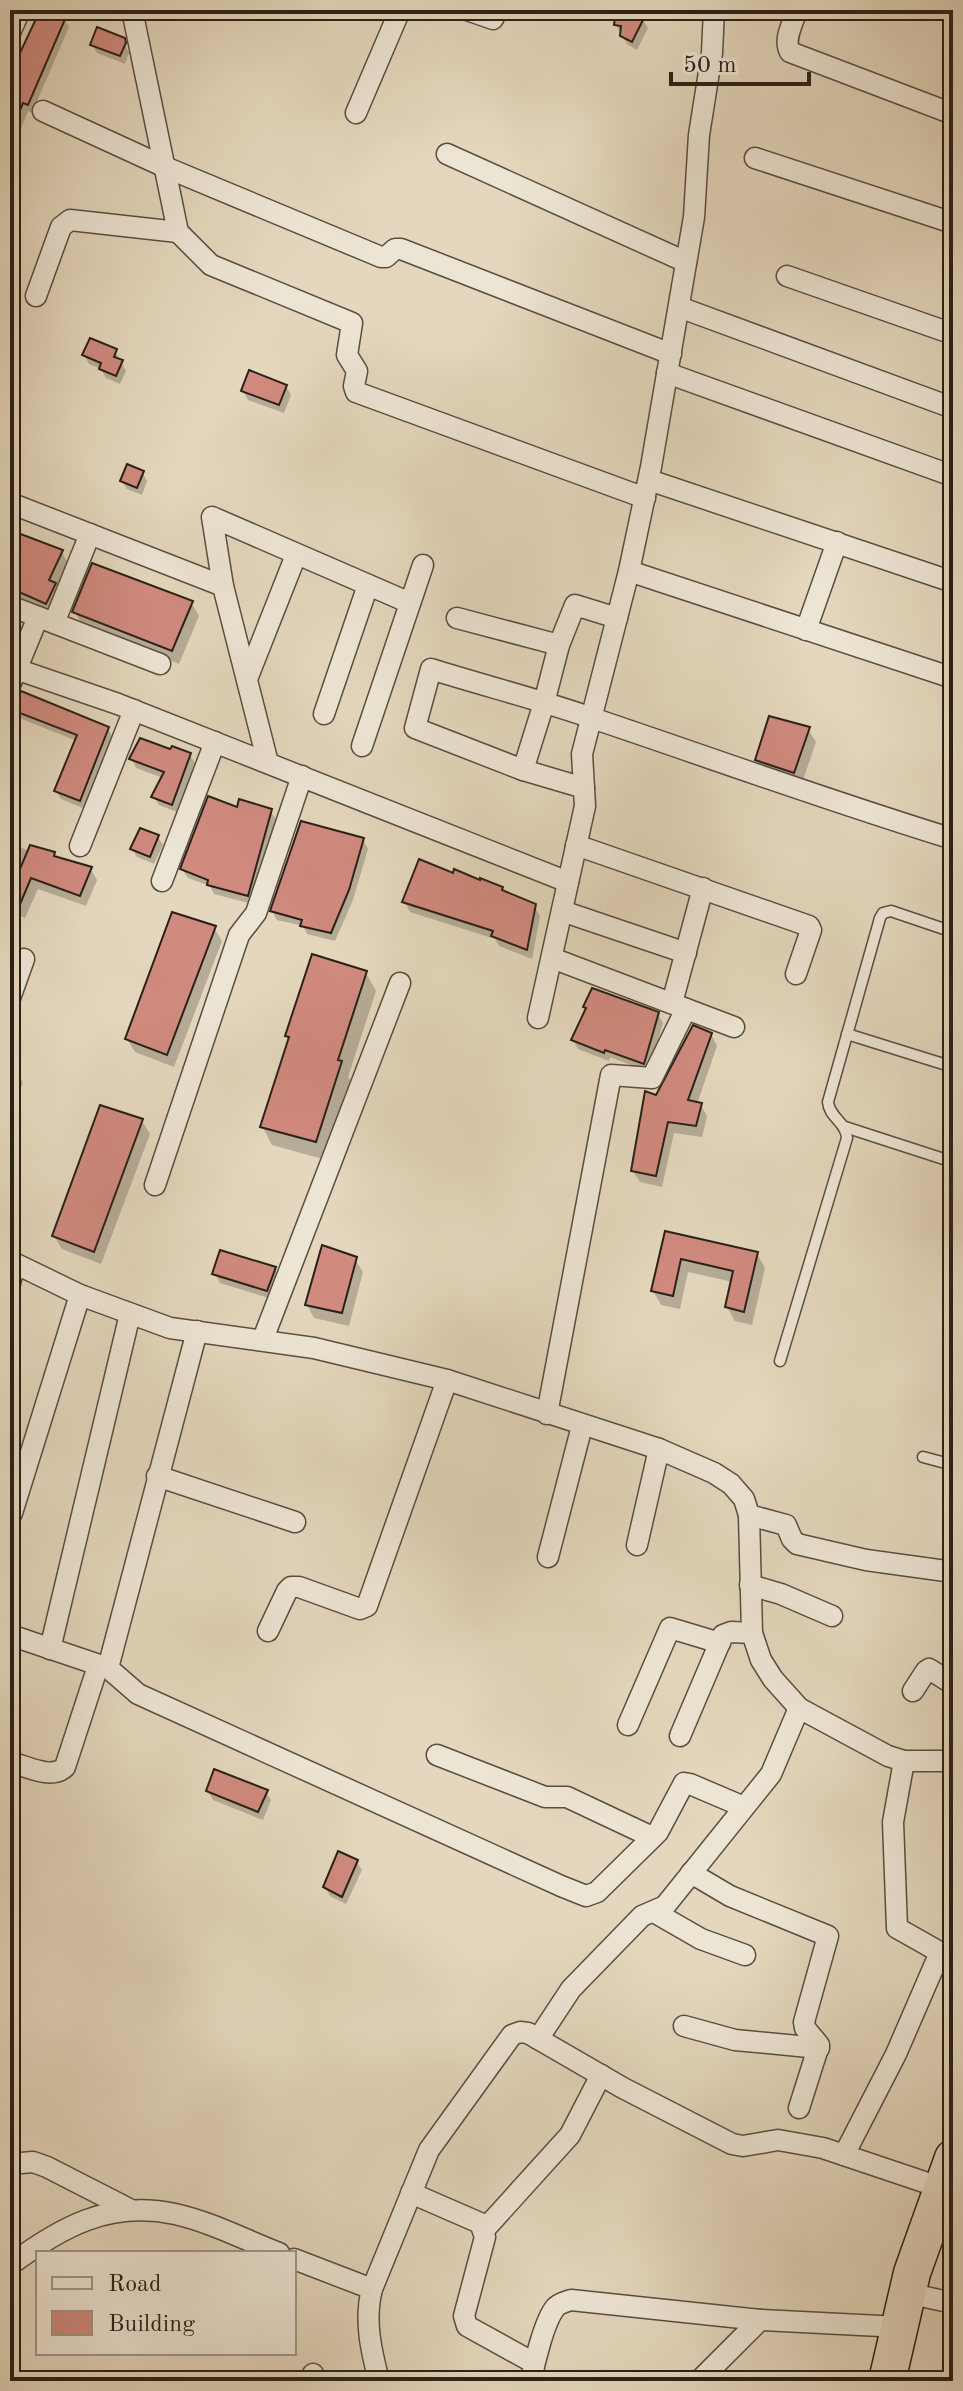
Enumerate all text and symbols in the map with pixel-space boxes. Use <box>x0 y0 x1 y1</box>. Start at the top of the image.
scale bar <box>671 36 809 86</box>
text: 50 m <box>683 54 737 78</box>
legend <box>36 2251 296 2355</box>
text: Road <box>108 2273 161 2297</box>
text: Building <box>108 2313 195 2337</box>

